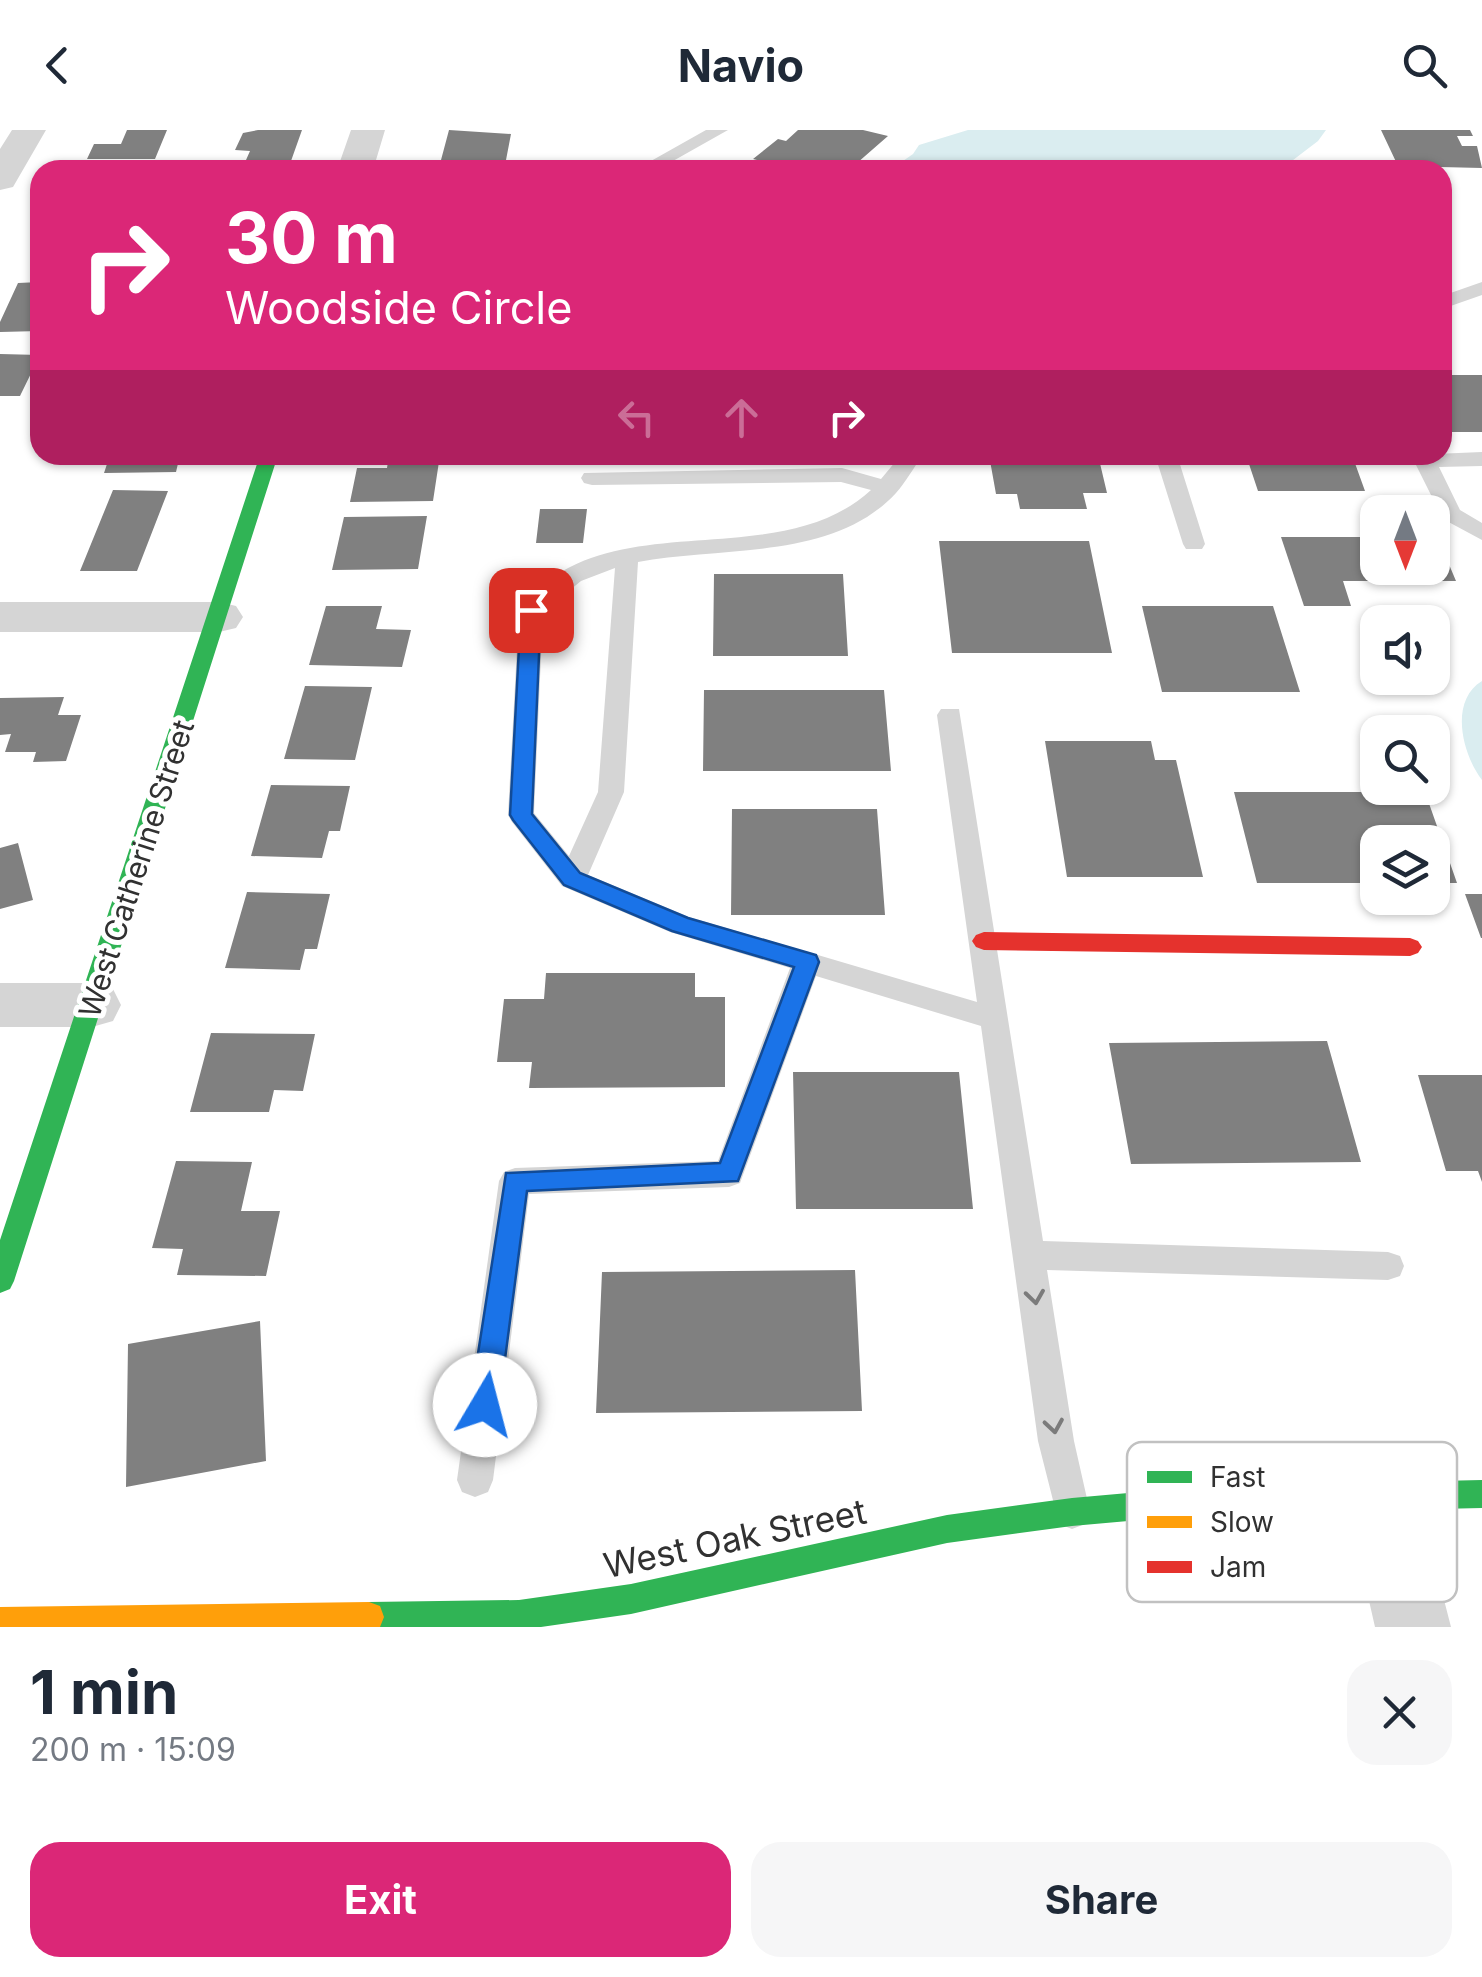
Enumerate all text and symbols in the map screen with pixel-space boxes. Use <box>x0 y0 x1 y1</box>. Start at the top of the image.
icon: back <box>30 38 85 93</box>
text: Navio <box>678 38 804 93</box>
icon: search <box>1397 38 1452 93</box>
text: 30 m <box>225 195 398 280</box>
icon: right <box>60 200 190 330</box>
text: Woodside Circle <box>225 280 572 335</box>
icon: left <box>609 390 664 445</box>
icon: ahead <box>714 390 769 445</box>
icon: right <box>819 390 874 445</box>
north arrow <box>1360 495 1450 585</box>
map controls <box>1360 495 1450 915</box>
pin <box>489 568 574 653</box>
icon: arrive <box>504 583 559 638</box>
button: sound <box>1360 605 1450 695</box>
street label: West Catherine Street <box>71 715 201 1022</box>
button: search <box>1360 715 1450 805</box>
button: layers <box>1360 825 1450 915</box>
one-way arrow <box>1024 1289 1045 1306</box>
position arrow <box>433 1353 537 1457</box>
one-way arrow <box>1043 1418 1064 1434</box>
legend <box>1127 1442 1457 1602</box>
text: Fast <box>1210 1460 1266 1494</box>
street label: West Oak Street <box>600 1490 870 1586</box>
text: Slow <box>1210 1505 1274 1539</box>
text: Jam <box>1210 1550 1266 1584</box>
text: 1 min <box>30 1656 178 1728</box>
button: close <box>1347 1660 1452 1765</box>
text: 200 m · 15:09 <box>30 1730 236 1769</box>
button: Exit <box>30 1842 731 1957</box>
button: Share <box>751 1842 1452 1957</box>

